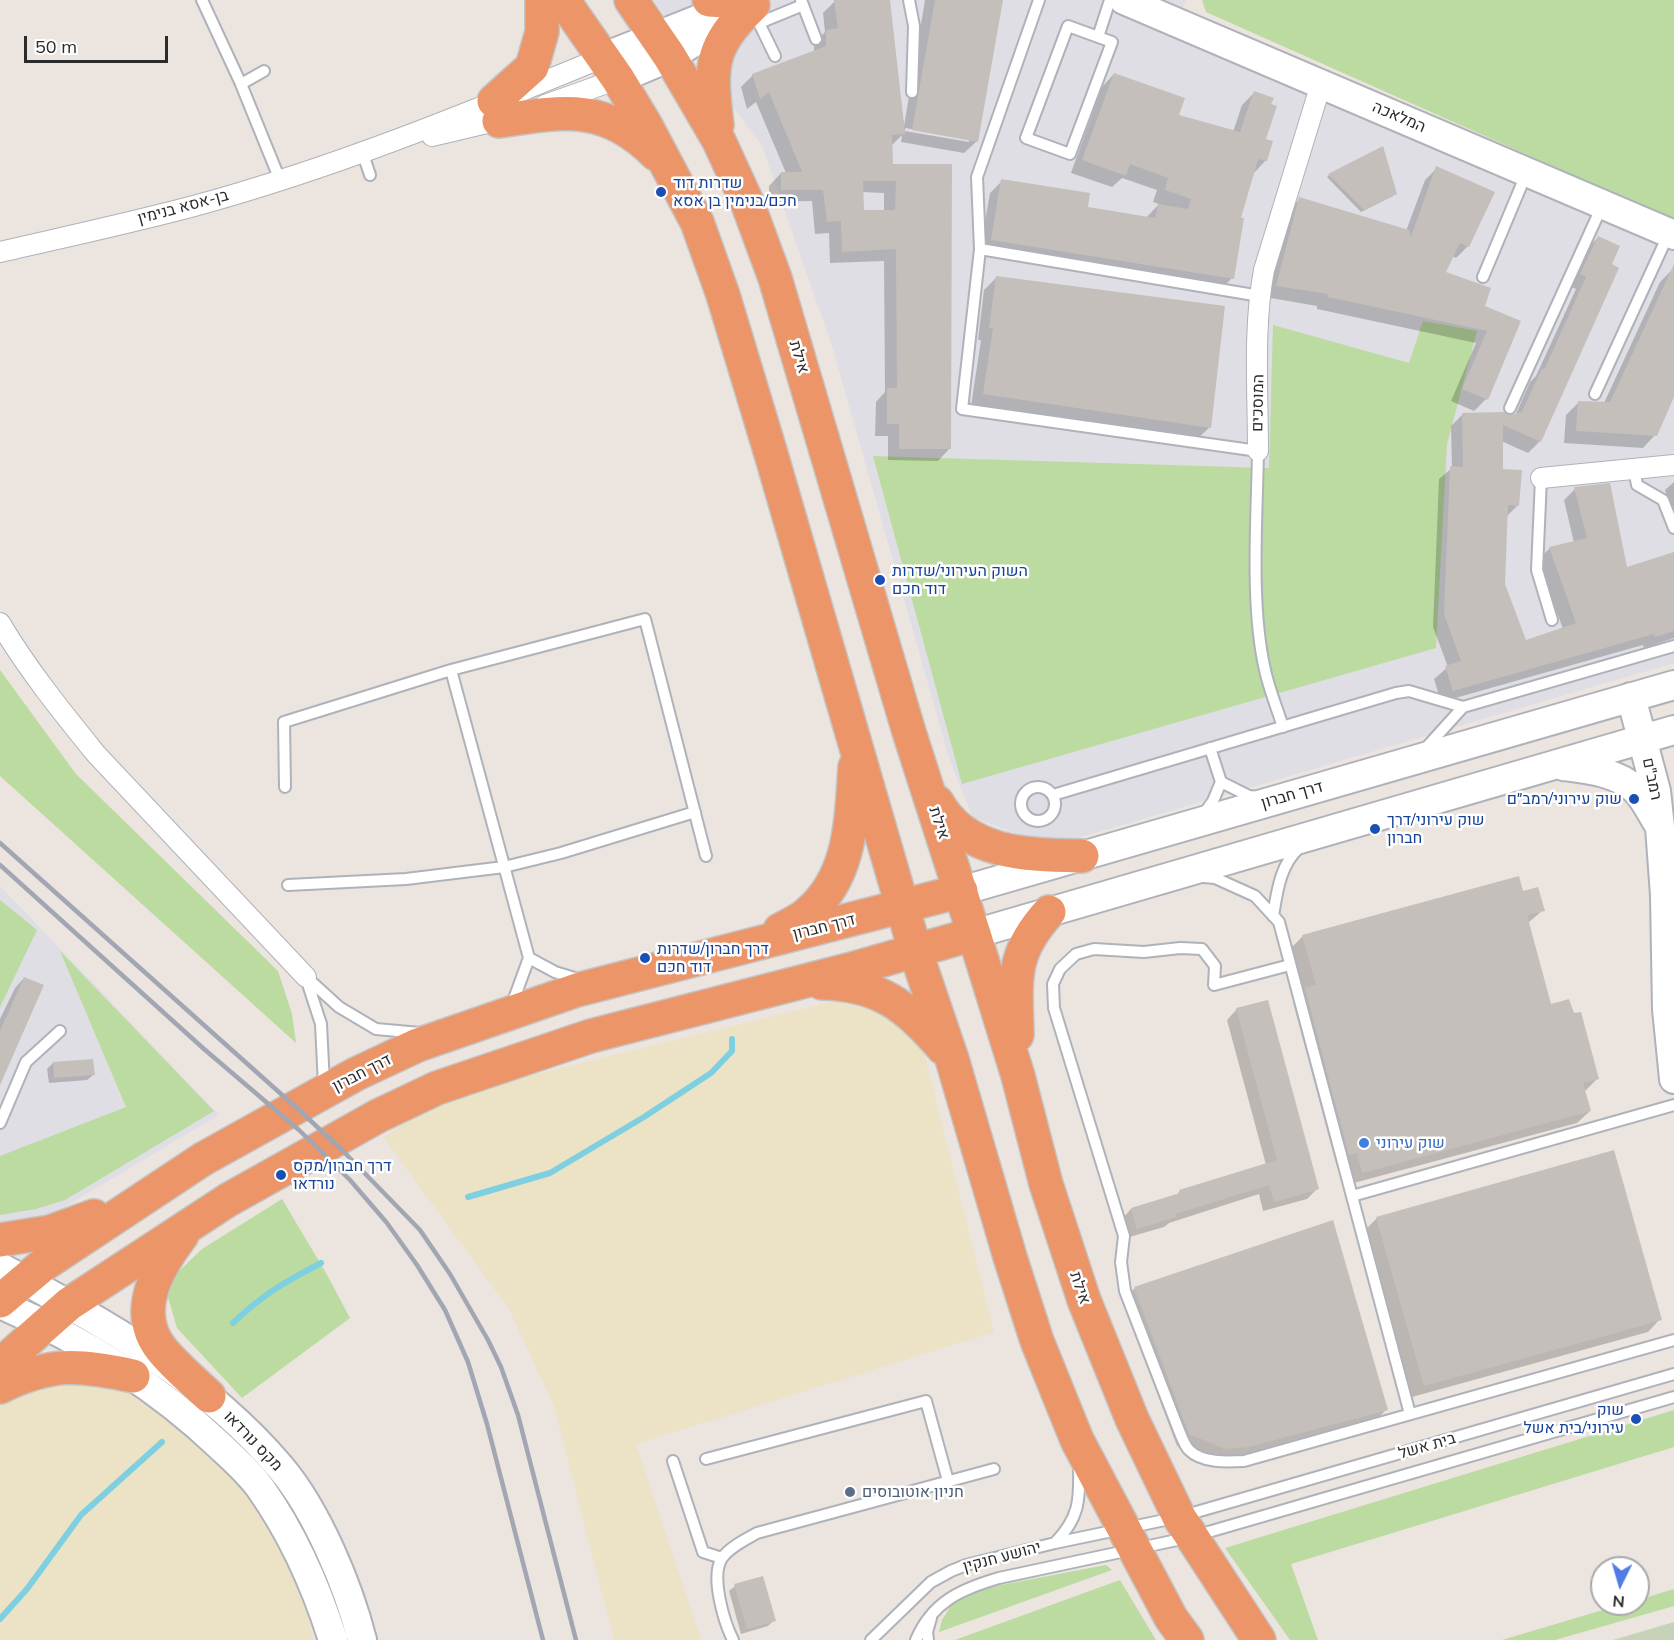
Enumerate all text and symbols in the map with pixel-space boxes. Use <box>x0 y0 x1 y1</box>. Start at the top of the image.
scale bar <box>27 24 171 62</box>
text: 50 m <box>35 35 77 58</box>
street label: המלאכה <box>1369 97 1429 137</box>
place label: שדרות דוד חכם/בנימין בן אסא <box>673 173 797 211</box>
marker: שדרות דוד חכם/בנימין בן אסא <box>654 185 668 199</box>
street label: בן-אסא בנימין <box>135 186 231 228</box>
street label: אילת <box>785 338 813 376</box>
street label: המוסכים <box>1248 374 1268 432</box>
place label: השוק העירוני/שדרות דוד חכם <box>892 561 1028 599</box>
marker: השוק העירוני/שדרות דוד חכם <box>873 573 887 587</box>
street label: רמב"ם <box>1638 756 1666 802</box>
street label: דרך חברון <box>1259 777 1325 813</box>
place label: שוק עירוני/רמב״ם <box>1507 789 1622 809</box>
marker: שוק עירוני/רמב״ם <box>1627 792 1641 806</box>
street label: אילת <box>925 804 953 842</box>
place label: שוק עירוני/דרך חברון <box>1387 810 1485 848</box>
marker: שוק עירוני/דרך חברון <box>1368 822 1382 836</box>
street label: דרך חברון <box>791 910 857 944</box>
place label: דרך חברון/שדרות דוד חכם <box>657 939 769 977</box>
marker: דרך חברון/שדרות דוד חכם <box>638 951 652 965</box>
street label: דרך חברון <box>329 1050 395 1096</box>
place label: שוק עירוני <box>1376 1133 1445 1153</box>
marker: שוק עירוני <box>1357 1136 1371 1150</box>
place label: דרך חברון/מקס נורדאו <box>293 1156 391 1194</box>
marker: דרך חברון/מקס נורדאו <box>274 1168 288 1182</box>
street label: אילת <box>1066 1269 1094 1307</box>
place label: שוק עירוני/בית אשל <box>1524 1400 1624 1438</box>
street label: מקס נורדאו <box>220 1407 286 1475</box>
marker: שוק עירוני/בית אשל <box>1629 1412 1643 1426</box>
street label: בית אשל <box>1396 1429 1458 1463</box>
place label: חניון אוטובוסים <box>862 1482 964 1502</box>
marker: חניון אוטובוסים <box>843 1485 857 1499</box>
street label: יהושע חנקין <box>961 1537 1043 1577</box>
north arrow <box>1590 1556 1650 1616</box>
text: N <box>1612 1591 1626 1612</box>

